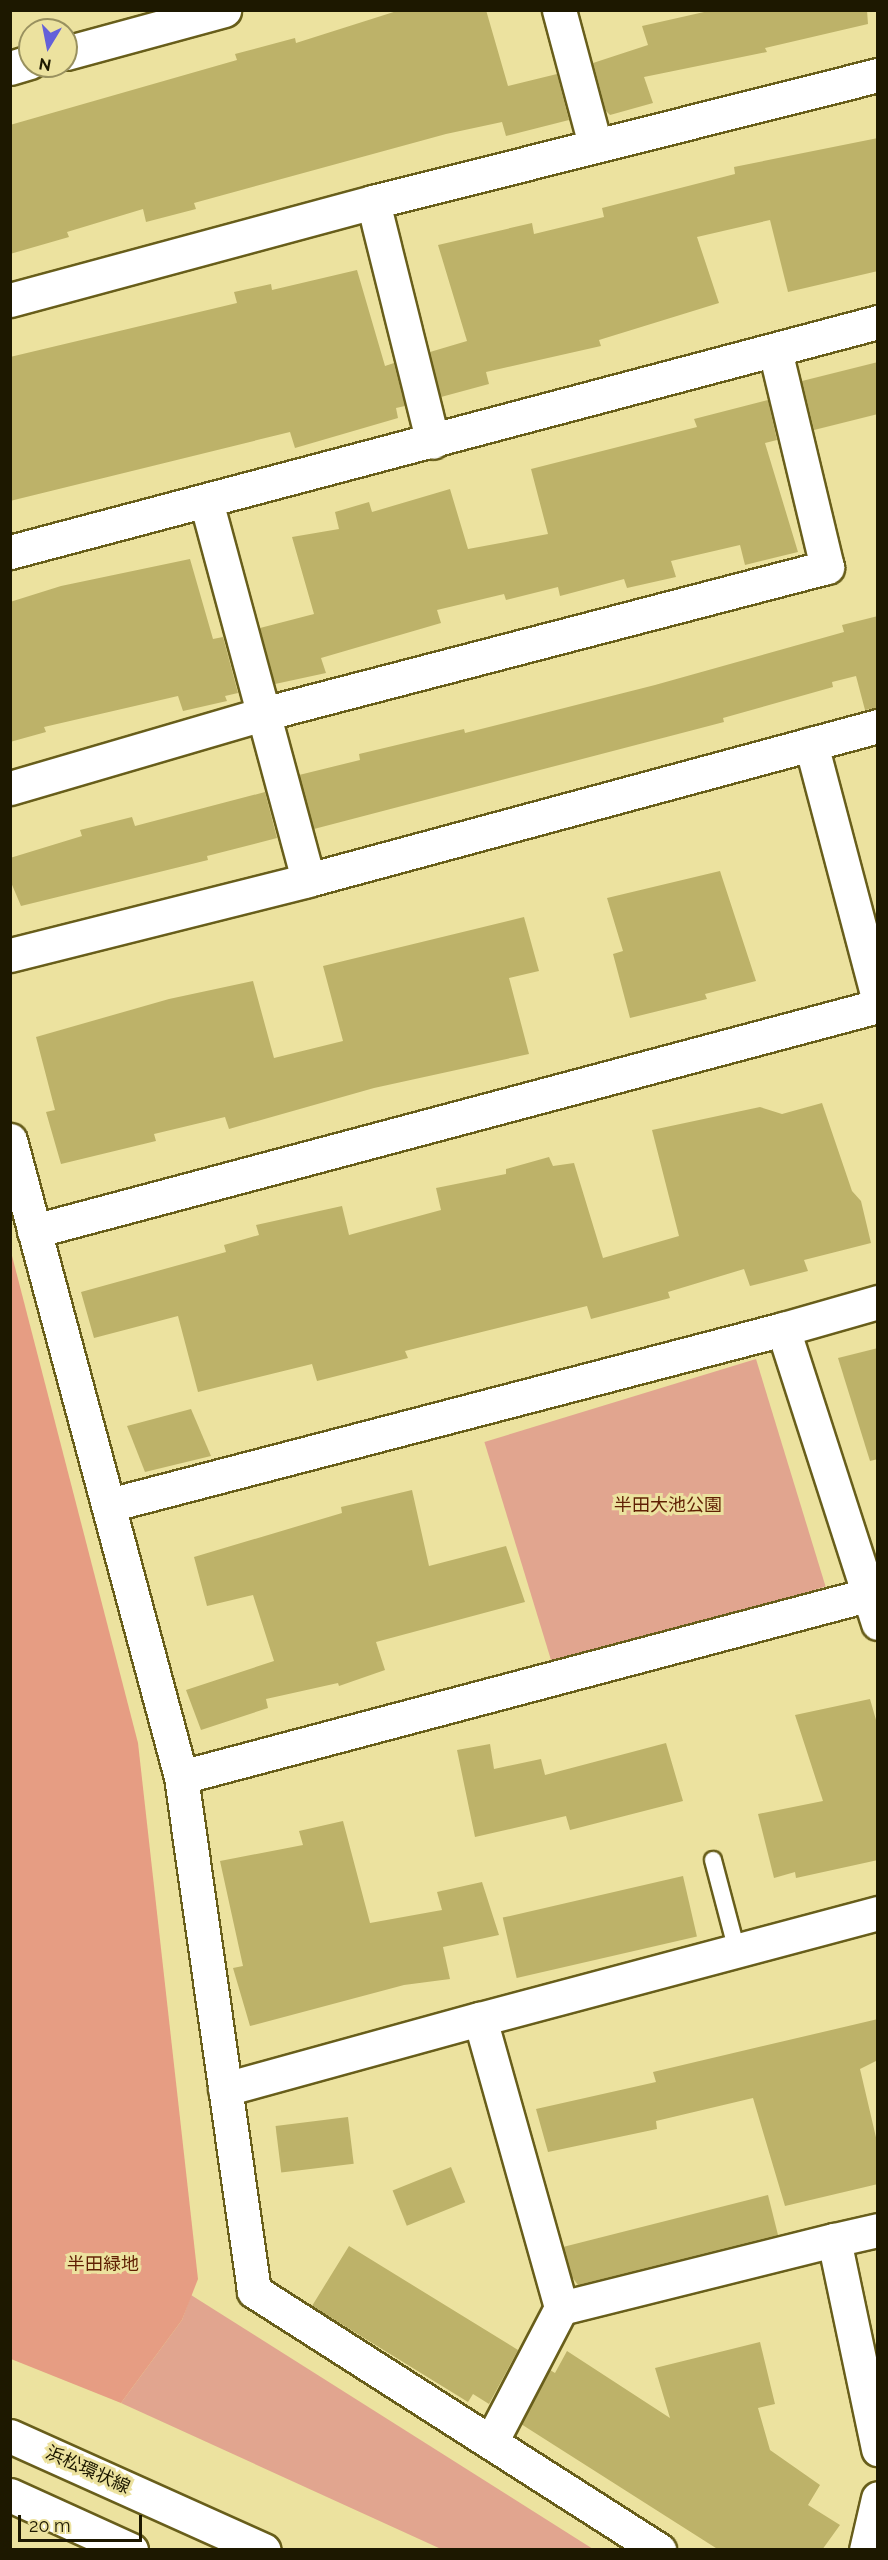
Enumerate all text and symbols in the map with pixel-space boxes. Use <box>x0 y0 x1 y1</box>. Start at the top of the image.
north arrow <box>18 18 78 78</box>
text: N <box>37 54 53 75</box>
park label: 半田大池公園 <box>614 1494 722 1516</box>
park label: 半田緑地 <box>67 2253 139 2275</box>
street label: 浜松環状線 <box>42 2442 134 2498</box>
scale bar <box>21 2503 146 2541</box>
text: 20 m <box>29 2515 71 2536</box>

